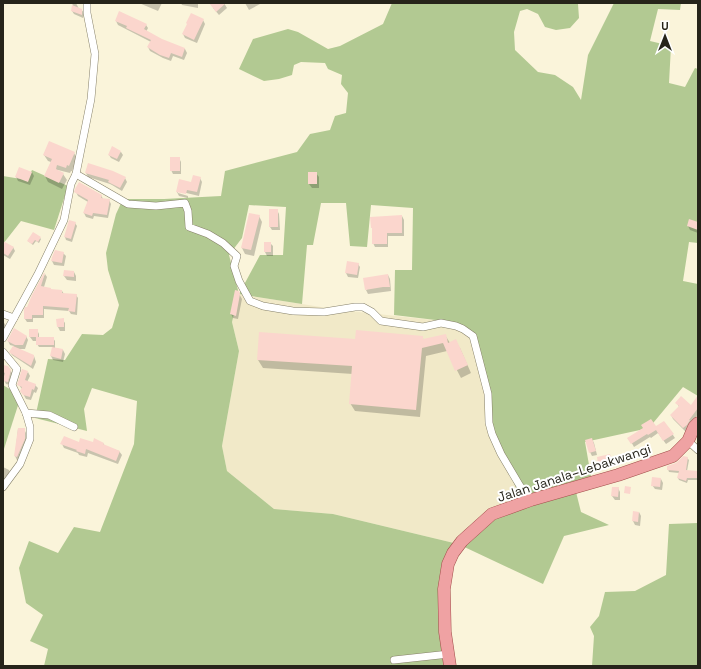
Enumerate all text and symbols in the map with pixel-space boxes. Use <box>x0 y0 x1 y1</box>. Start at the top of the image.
north arrow <box>645 16 685 56</box>
text: U <box>661 19 669 33</box>
street label: Jalan Janala–Lebakwangi <box>495 440 653 506</box>

